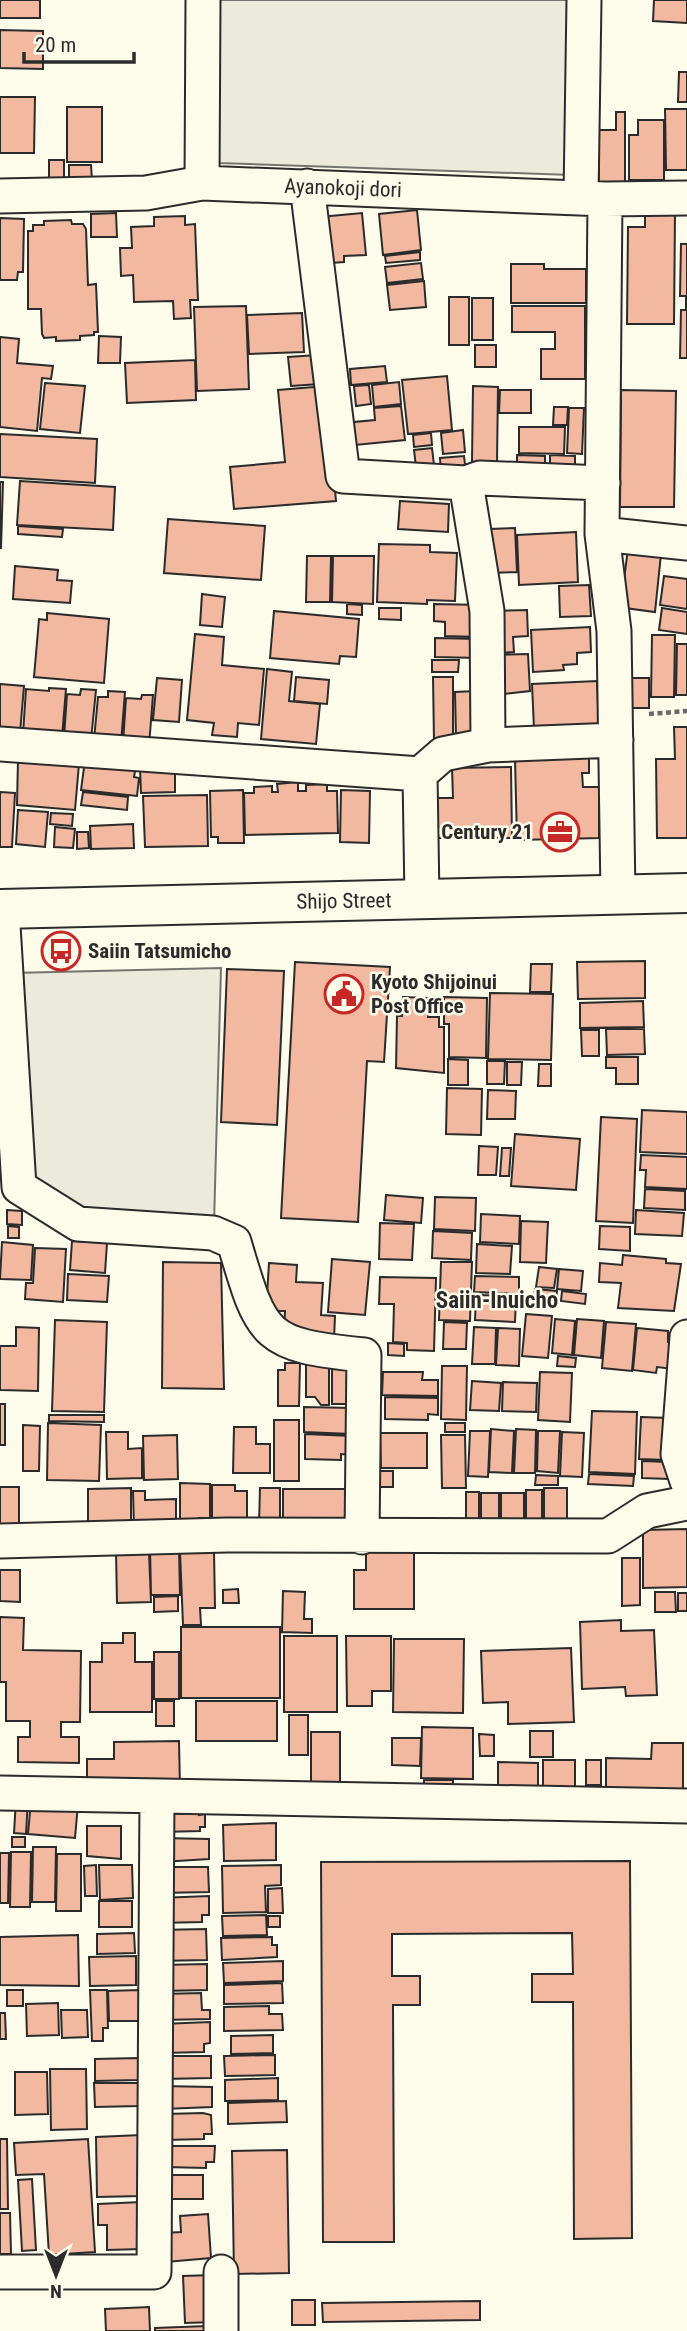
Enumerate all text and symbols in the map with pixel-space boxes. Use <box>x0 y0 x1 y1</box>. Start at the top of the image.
scale bar <box>24 21 135 65</box>
text: 20 m <box>35 33 76 57</box>
street label: Ayanokoji dori <box>284 174 402 202</box>
office icon: Century 21 <box>539 811 581 853</box>
place label: Century 21 <box>441 820 533 844</box>
street label: Shijo Street <box>296 888 392 914</box>
bus stop icon: Saiin Tatsumicho <box>40 930 82 972</box>
place label: Saiin Tatsumicho <box>88 939 232 963</box>
place label: Kyoto Shijoinui Post Office <box>371 970 497 1018</box>
public building icon: Kyoto Shijoinui Post Office <box>323 973 365 1015</box>
district label: Saiin-Inuicho <box>436 1287 558 1314</box>
north arrow <box>21 2240 91 2310</box>
text: N <box>50 2280 62 2303</box>

